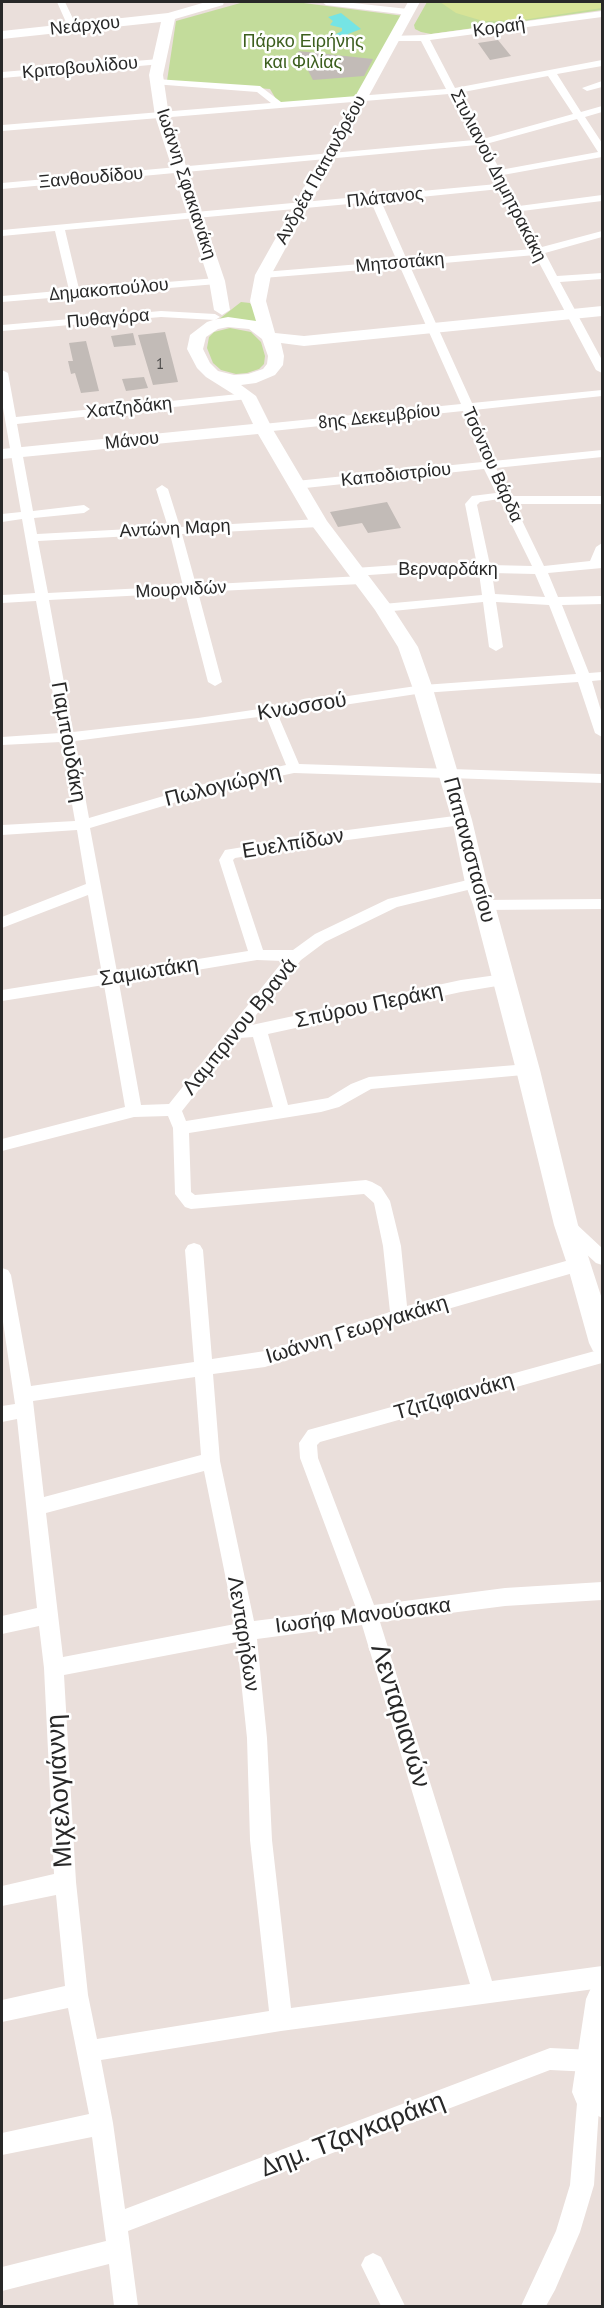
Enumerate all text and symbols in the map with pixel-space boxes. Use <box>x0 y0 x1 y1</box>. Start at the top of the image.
street label: Νεάρχου <box>49 12 121 40</box>
street label: Κοραή <box>472 14 526 42</box>
park label: Πάρκο Ειρήνης και Φιλίας <box>242 31 364 74</box>
street label: Κριτοβουλίδου <box>21 52 139 84</box>
street label: Στυλιανού Δημητρακάκη <box>445 86 551 266</box>
street label: Ανδρέα Παπανδρέου <box>271 92 371 248</box>
street label: Ιωάννη Σφακιανάκη <box>151 106 221 262</box>
street label: Ξανθουδίδου <box>38 163 144 193</box>
street label: Πλάτανος <box>346 183 424 213</box>
street label: Μητσοτάκη <box>355 248 445 278</box>
street label: Δημακοπούλου <box>48 274 170 306</box>
street label: Πυθαγόρα <box>66 305 150 333</box>
house number: 1 <box>156 356 164 374</box>
street label: Χατζηδάκη <box>85 393 173 423</box>
street label: 8ης Δεκεμβρίου <box>317 400 441 434</box>
street label: Τσόντου Βάρδα <box>457 404 527 526</box>
street label: Μάνου <box>104 427 160 455</box>
street label: Καποδιστρίου <box>340 458 452 492</box>
street label: Αντώνη Μαρη <box>119 515 231 543</box>
street label: Βερναρδάκη <box>398 559 498 581</box>
street label: Μουρνιδών <box>135 577 227 603</box>
street label: Γιαμπουδάκη <box>45 680 91 804</box>
street label: Κνωσσού <box>256 688 348 726</box>
street label: Πωλογιώργη <box>162 759 284 813</box>
street label: Παπαναστασίου <box>437 774 501 926</box>
street label: Ευελπίδων <box>240 824 346 864</box>
street label: Σαμιωτάκη <box>98 952 200 992</box>
street label: Λαμπρινου Βρανά <box>177 954 303 1100</box>
street label: Σπύρου Περάκη <box>293 978 445 1034</box>
street label: Ιωάννη Γεωργακάκη <box>263 1290 451 1370</box>
street label: Τζιτζιφιανάκη <box>391 1368 517 1426</box>
street label: Λενταρήδων <box>221 1575 265 1693</box>
street label: Ιωσήφ Μανούσακα <box>274 1593 452 1639</box>
street label: Λενταριανών <box>363 1640 437 1792</box>
street label: Μιχελογιάννη <box>40 1713 80 1869</box>
street label: Δημ. Τζαγκαράκη <box>257 2086 449 2184</box>

